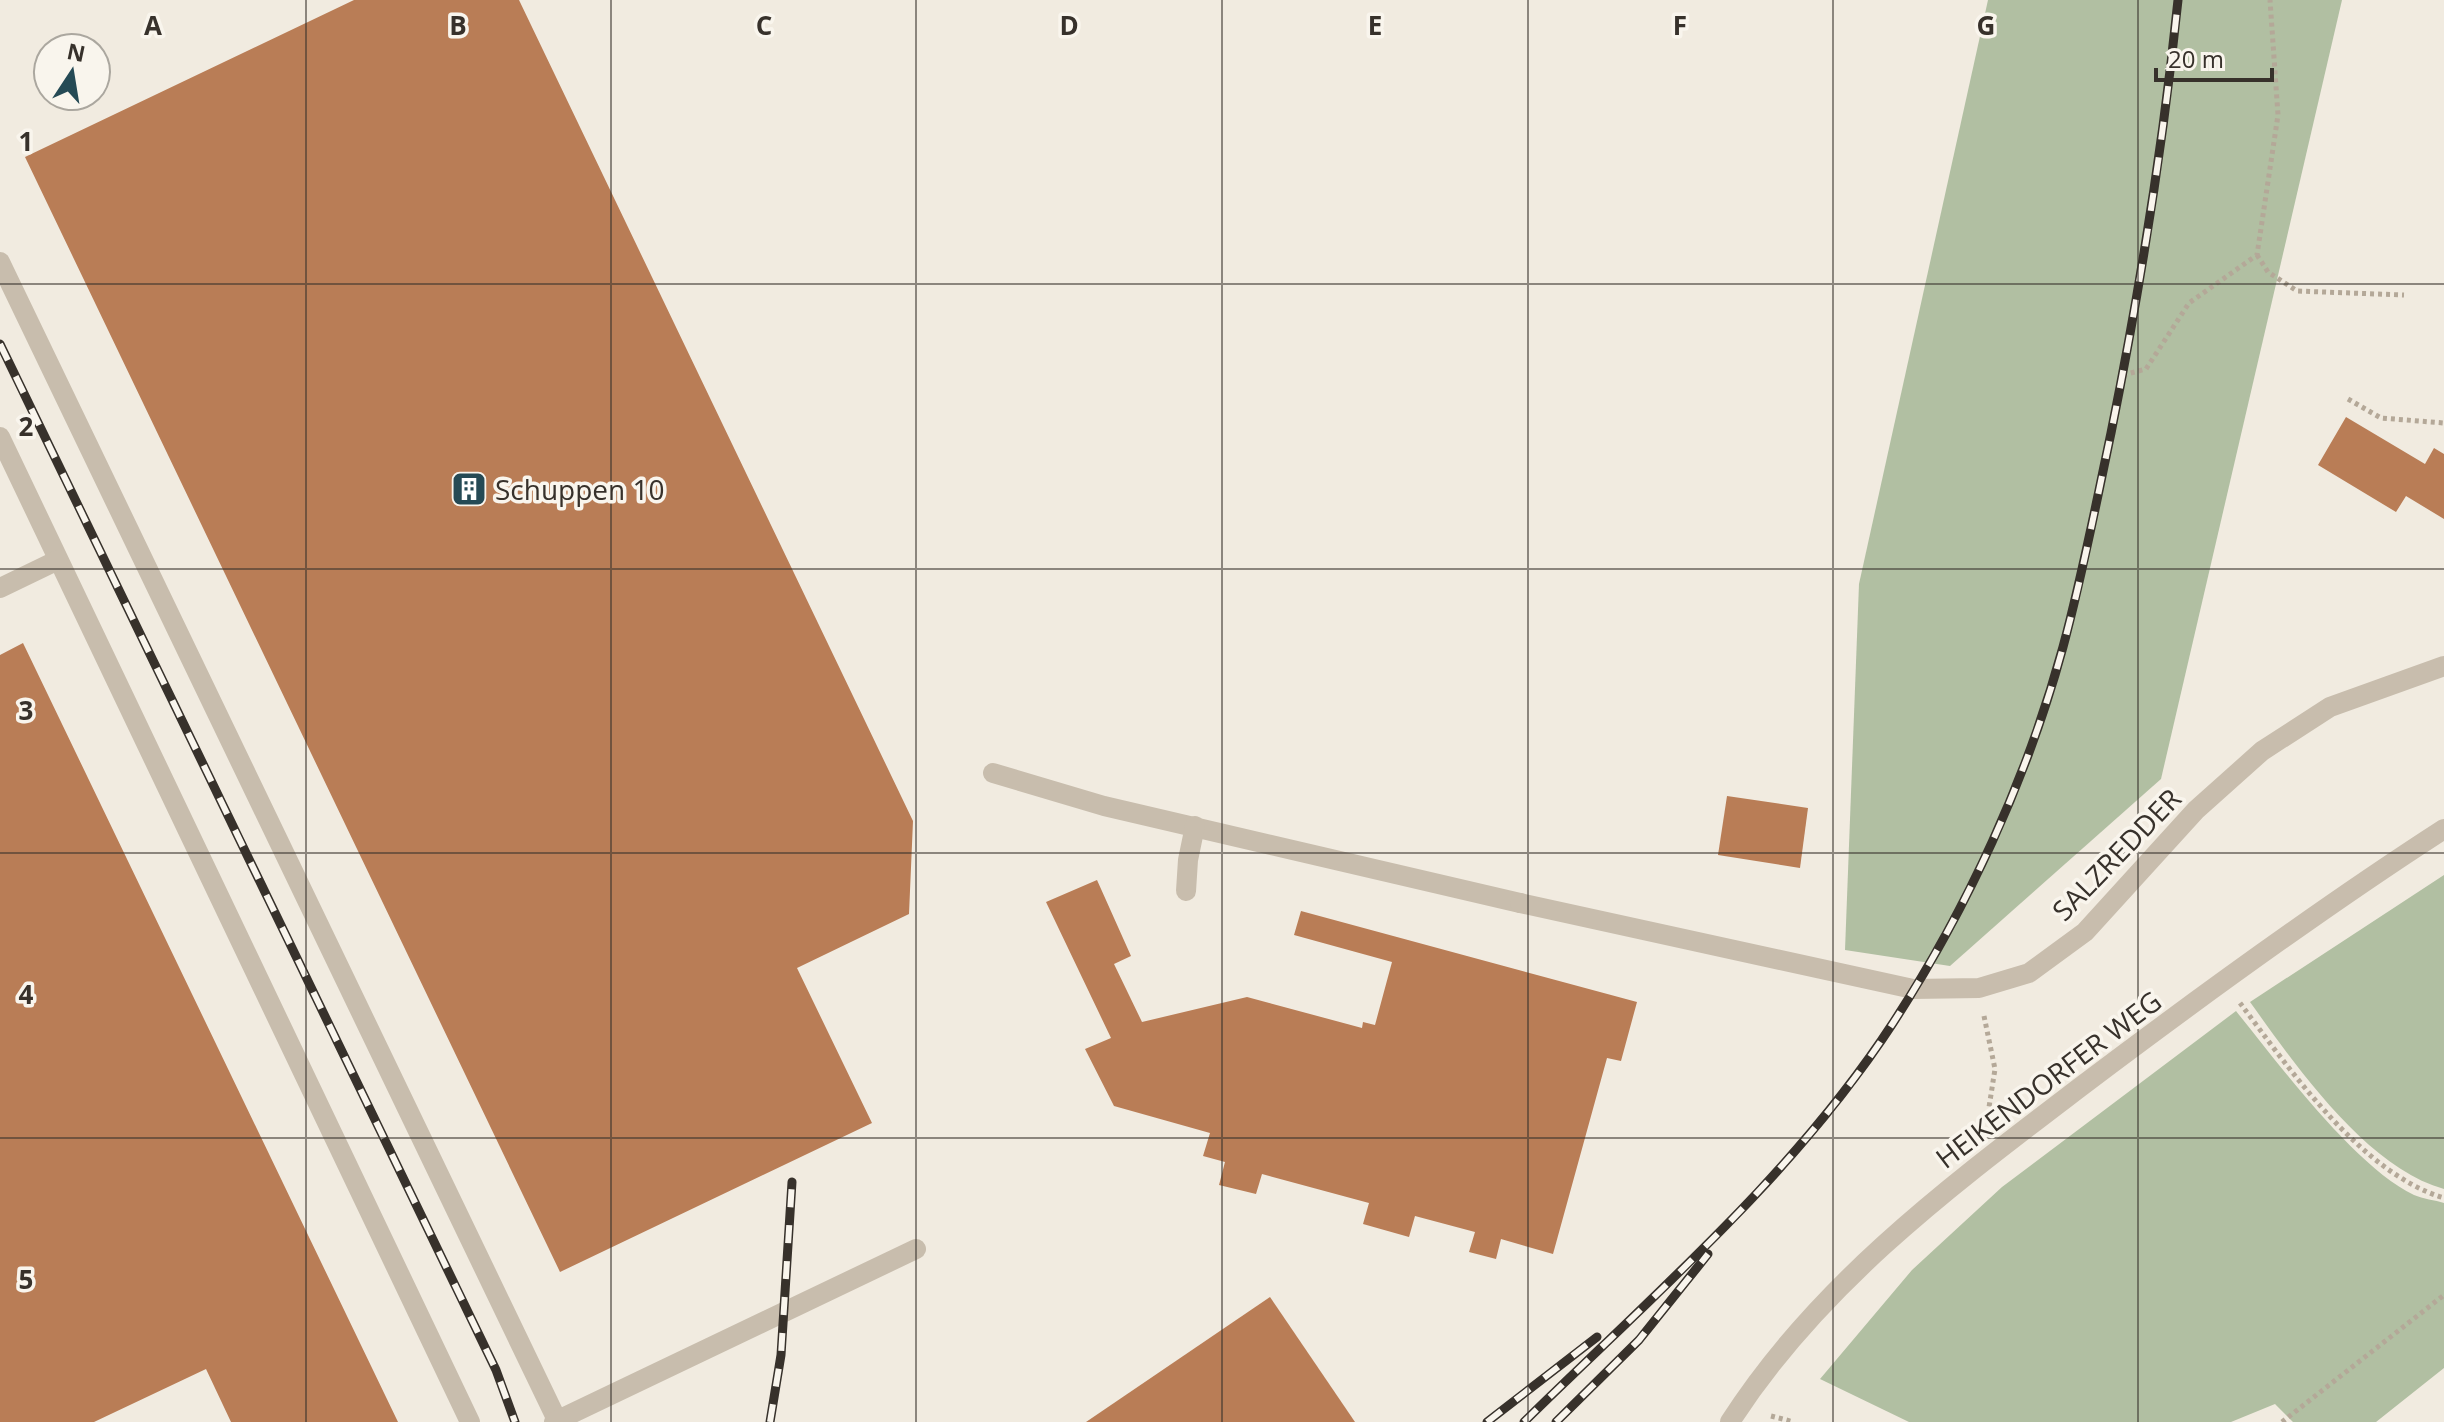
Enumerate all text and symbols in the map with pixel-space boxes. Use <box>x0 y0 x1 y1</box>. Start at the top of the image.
text: A <box>144 7 162 43</box>
text: B <box>449 7 467 43</box>
text: C <box>756 7 772 43</box>
text: D <box>1059 7 1079 43</box>
text: E <box>1368 7 1382 43</box>
text: F <box>1673 7 1687 43</box>
text: G <box>1977 7 1995 43</box>
north arrow <box>32 32 112 112</box>
scale bar <box>2156 32 2272 82</box>
text: N <box>64 35 88 68</box>
text: 20 m <box>2168 42 2224 75</box>
text: 1 <box>19 123 33 159</box>
text: 2 <box>19 408 34 444</box>
building icon: Schuppen 10 <box>450 470 488 508</box>
place label: Schuppen 10 <box>495 470 665 508</box>
text: 3 <box>19 692 33 728</box>
street label: SALZREDDER <box>2043 780 2189 928</box>
text: 4 <box>19 976 34 1012</box>
street label: HEIKENDORFER WEG <box>1927 982 2169 1176</box>
text: 5 <box>19 1261 33 1297</box>

